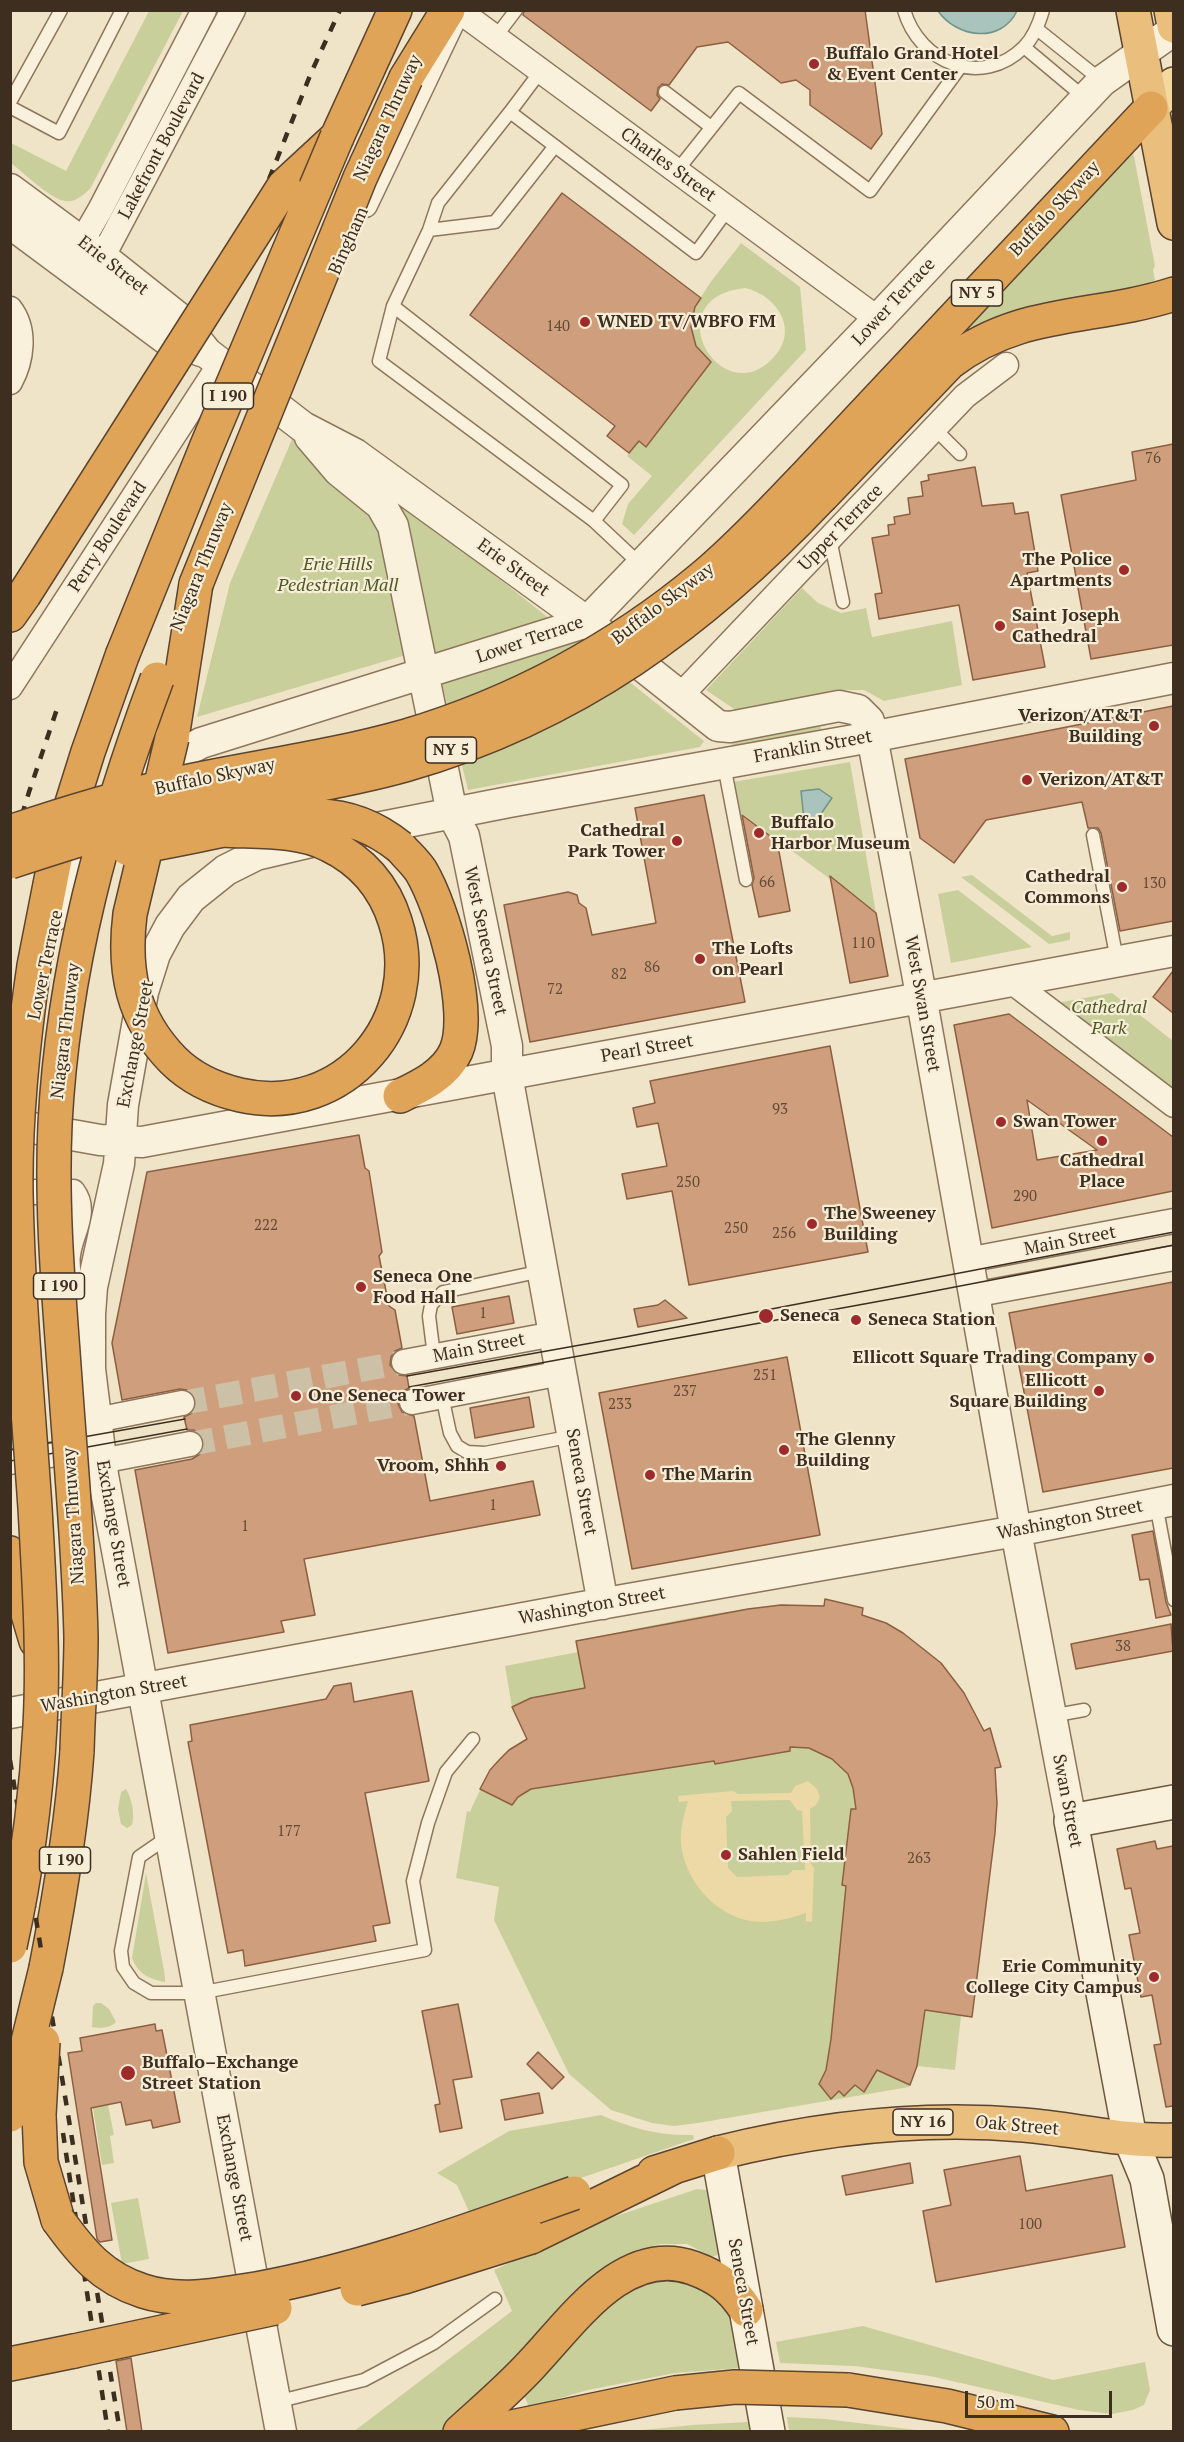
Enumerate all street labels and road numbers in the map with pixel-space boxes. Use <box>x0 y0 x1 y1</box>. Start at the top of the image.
street label: Niagara Thruway <box>349 51 427 185</box>
street label: Lakefront Boulevard <box>114 69 210 223</box>
street label: Charles Street <box>616 123 720 207</box>
street label: Buffalo Skyway <box>1005 157 1105 261</box>
street label: Bingham <box>325 204 373 278</box>
street label: Erie Street <box>73 232 153 300</box>
street label: Lower Terrace <box>848 254 940 350</box>
road number: NY 5 <box>952 280 1002 306</box>
road number: I 190 <box>202 383 254 409</box>
street label: Perry Boulevard <box>64 478 152 596</box>
street label: Upper Terrace <box>794 480 888 576</box>
street label: Niagara Thruway <box>166 500 238 634</box>
street label: Erie Street <box>473 534 553 602</box>
street label: Buffalo Skyway <box>608 559 718 649</box>
street label: Lower Terrace <box>474 612 586 668</box>
street label: Franklin Street <box>752 726 874 768</box>
road number: NY 5 <box>426 737 476 763</box>
street label: Buffalo Skyway <box>153 754 277 800</box>
street label: West Seneca Street <box>459 864 511 1018</box>
street label: Lower Terrace <box>24 908 68 1022</box>
street label: West Swan Street <box>899 934 945 1074</box>
street label: Niagara Thruway <box>47 962 85 1100</box>
street label: Exchange Street <box>113 978 159 1110</box>
street label: Pearl Street <box>599 1030 695 1068</box>
street label: Main Street <box>1022 1222 1118 1260</box>
road number: I 190 <box>34 1273 84 1299</box>
street label: Main Street <box>431 1329 527 1367</box>
street label: Seneca Street <box>561 1427 601 1537</box>
street label: Niagara Thruway <box>58 1447 90 1585</box>
street label: Exchange Street <box>91 1458 135 1590</box>
street label: Washington Street <box>995 1495 1145 1545</box>
street label: Washington Street <box>517 1582 667 1630</box>
street label: Washington Street <box>39 1670 189 1718</box>
street label: Swan Street <box>1047 1752 1087 1850</box>
road number: I 190 <box>40 1847 90 1873</box>
road number: NY 16 <box>893 2109 953 2135</box>
street label: Exchange Street <box>211 2112 257 2244</box>
street label: Oak Street <box>974 2112 1060 2140</box>
street label: Seneca Street <box>723 2237 763 2347</box>

